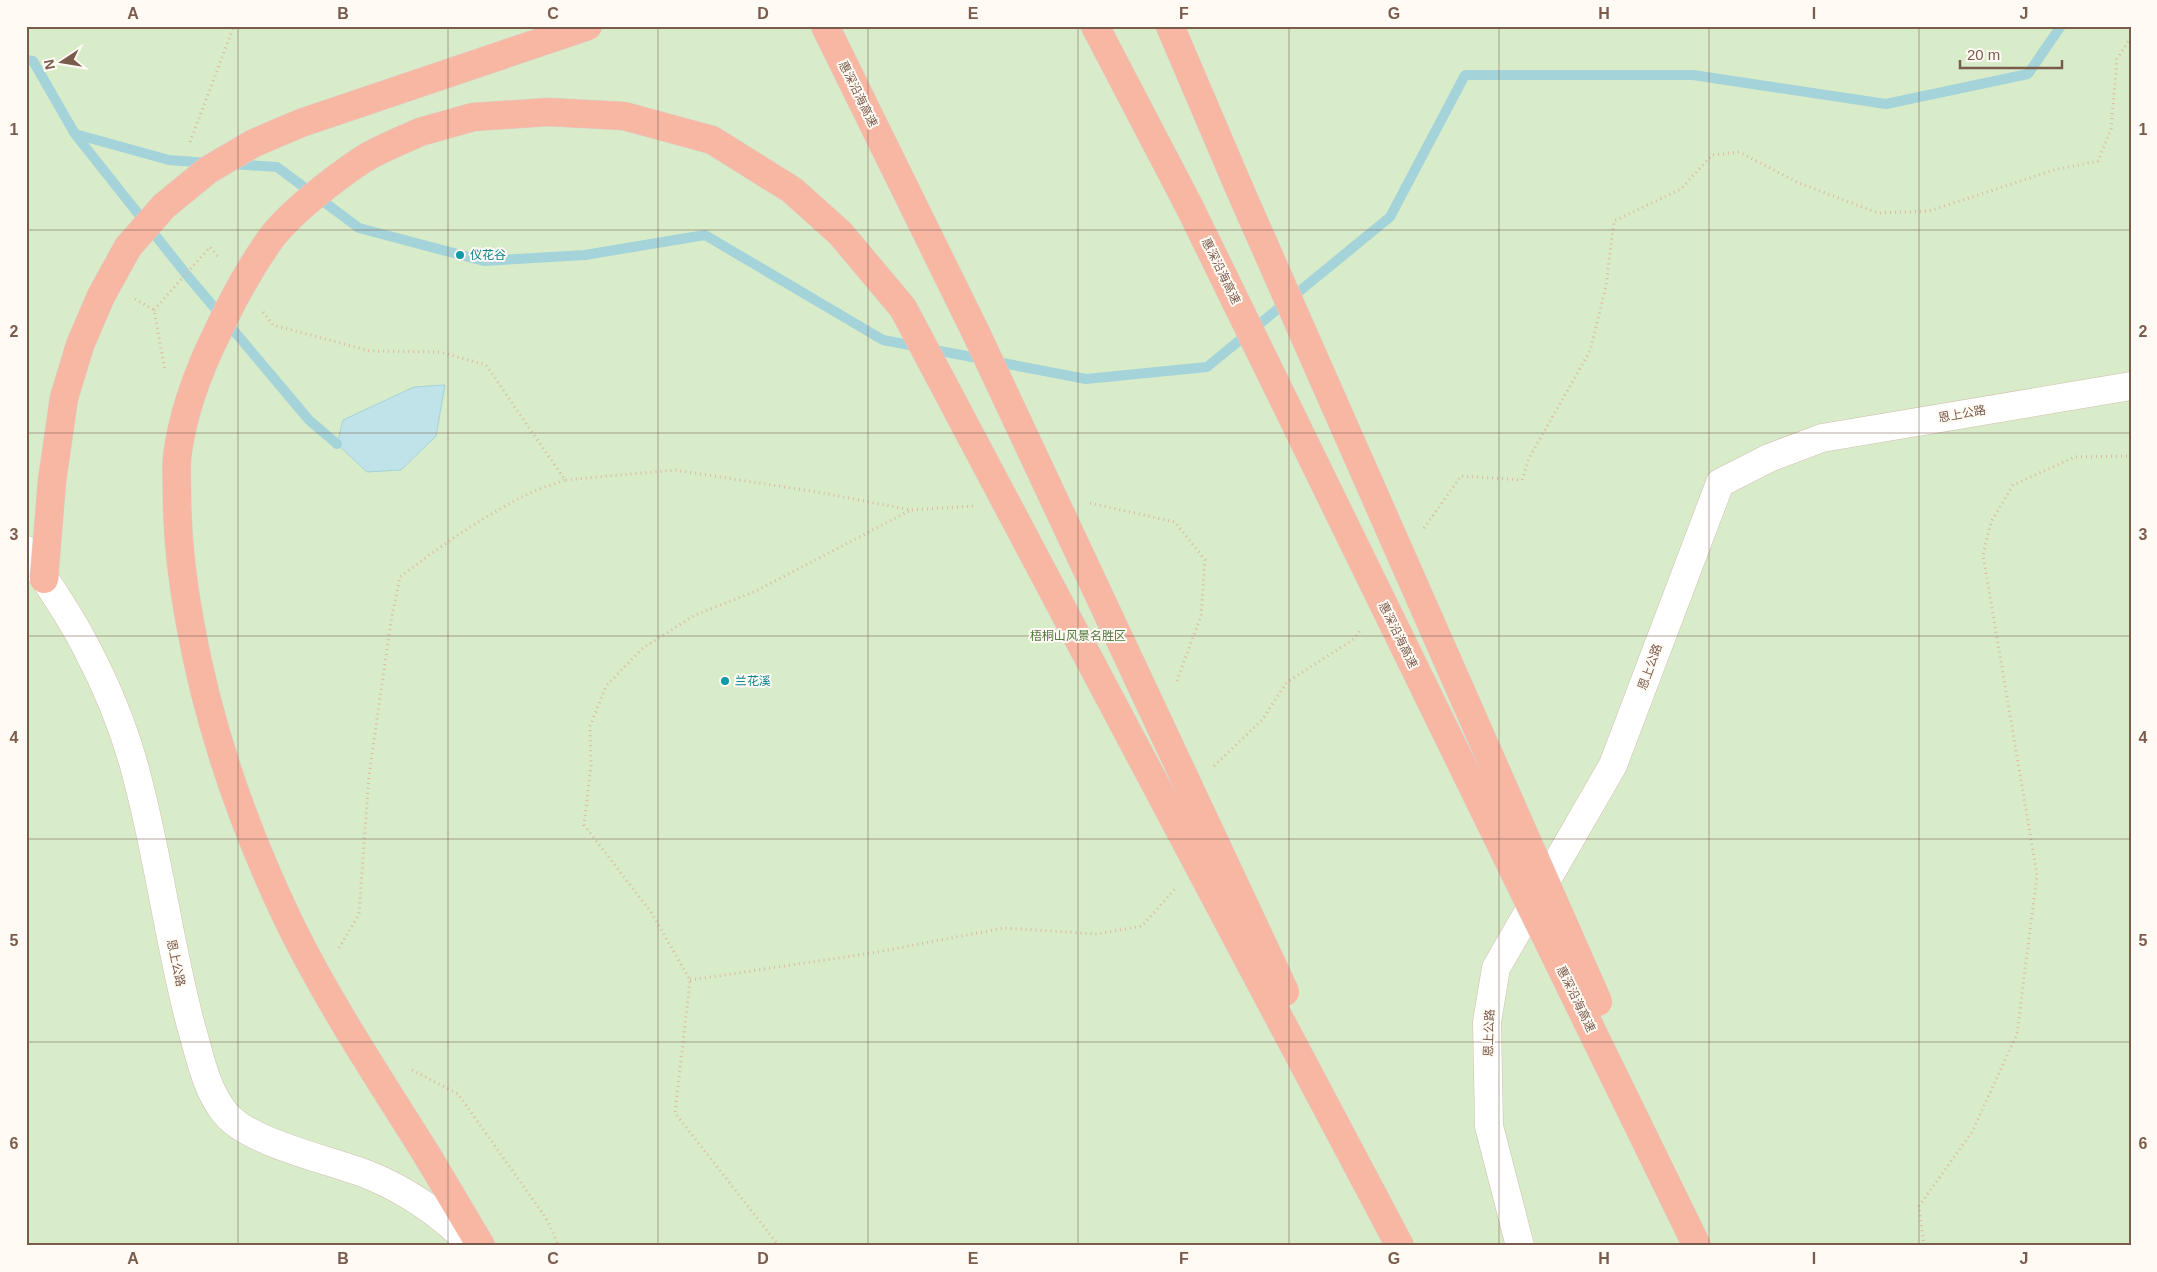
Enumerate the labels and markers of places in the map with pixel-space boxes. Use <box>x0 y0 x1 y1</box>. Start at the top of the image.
place label: 仪花谷 <box>470 248 506 262</box>
marker: 仪花谷 <box>454 249 466 261</box>
place label: 兰花溪 <box>735 674 771 688</box>
marker: 兰花溪 <box>719 675 731 687</box>

